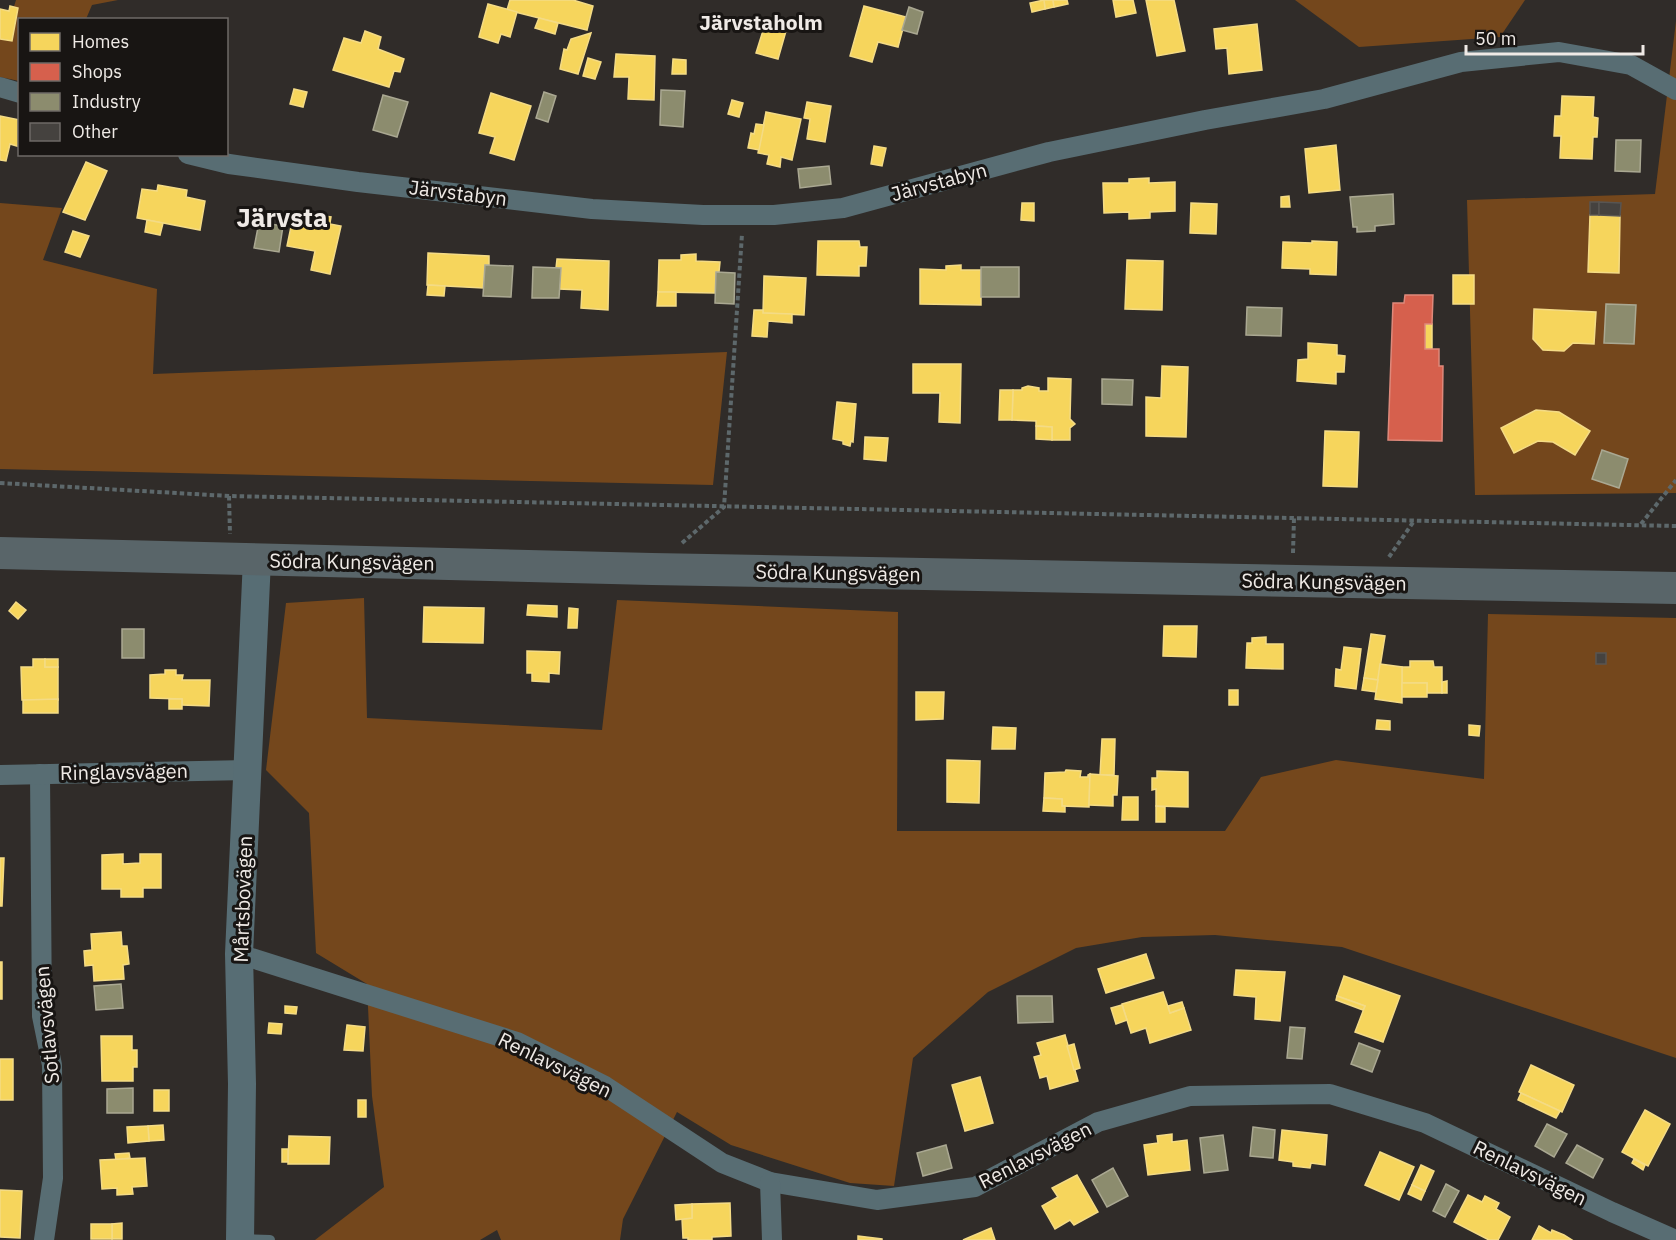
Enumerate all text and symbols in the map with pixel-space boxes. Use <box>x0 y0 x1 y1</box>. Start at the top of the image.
district label: Järvstaholm <box>699 8 823 36</box>
legend <box>18 18 228 156</box>
scale bar <box>1466 18 1643 56</box>
text: 50 m <box>1475 27 1517 50</box>
text: Homes <box>72 30 129 53</box>
text: Shops <box>72 60 122 83</box>
text: Industry <box>72 90 141 113</box>
text: Other <box>72 120 118 143</box>
street label: Järvstabyn <box>888 156 990 207</box>
street label: Järvstabyn <box>408 173 509 212</box>
district label: Järvsta <box>236 200 328 234</box>
street label: Södra Kungsvägen <box>269 547 435 576</box>
street label: Södra Kungsvägen <box>755 558 921 587</box>
street label: Södra Kungsvägen <box>1241 567 1407 596</box>
street label: Ringlavsvägen <box>60 757 188 786</box>
street label: Mårtsbovägen <box>227 835 258 963</box>
street label: Sotlavsvägen <box>28 965 65 1085</box>
street label: Renlavsvägen <box>494 1025 617 1104</box>
street label: Renlavsvägen <box>974 1115 1096 1195</box>
street label: Renlavsvägen <box>1469 1133 1592 1212</box>

